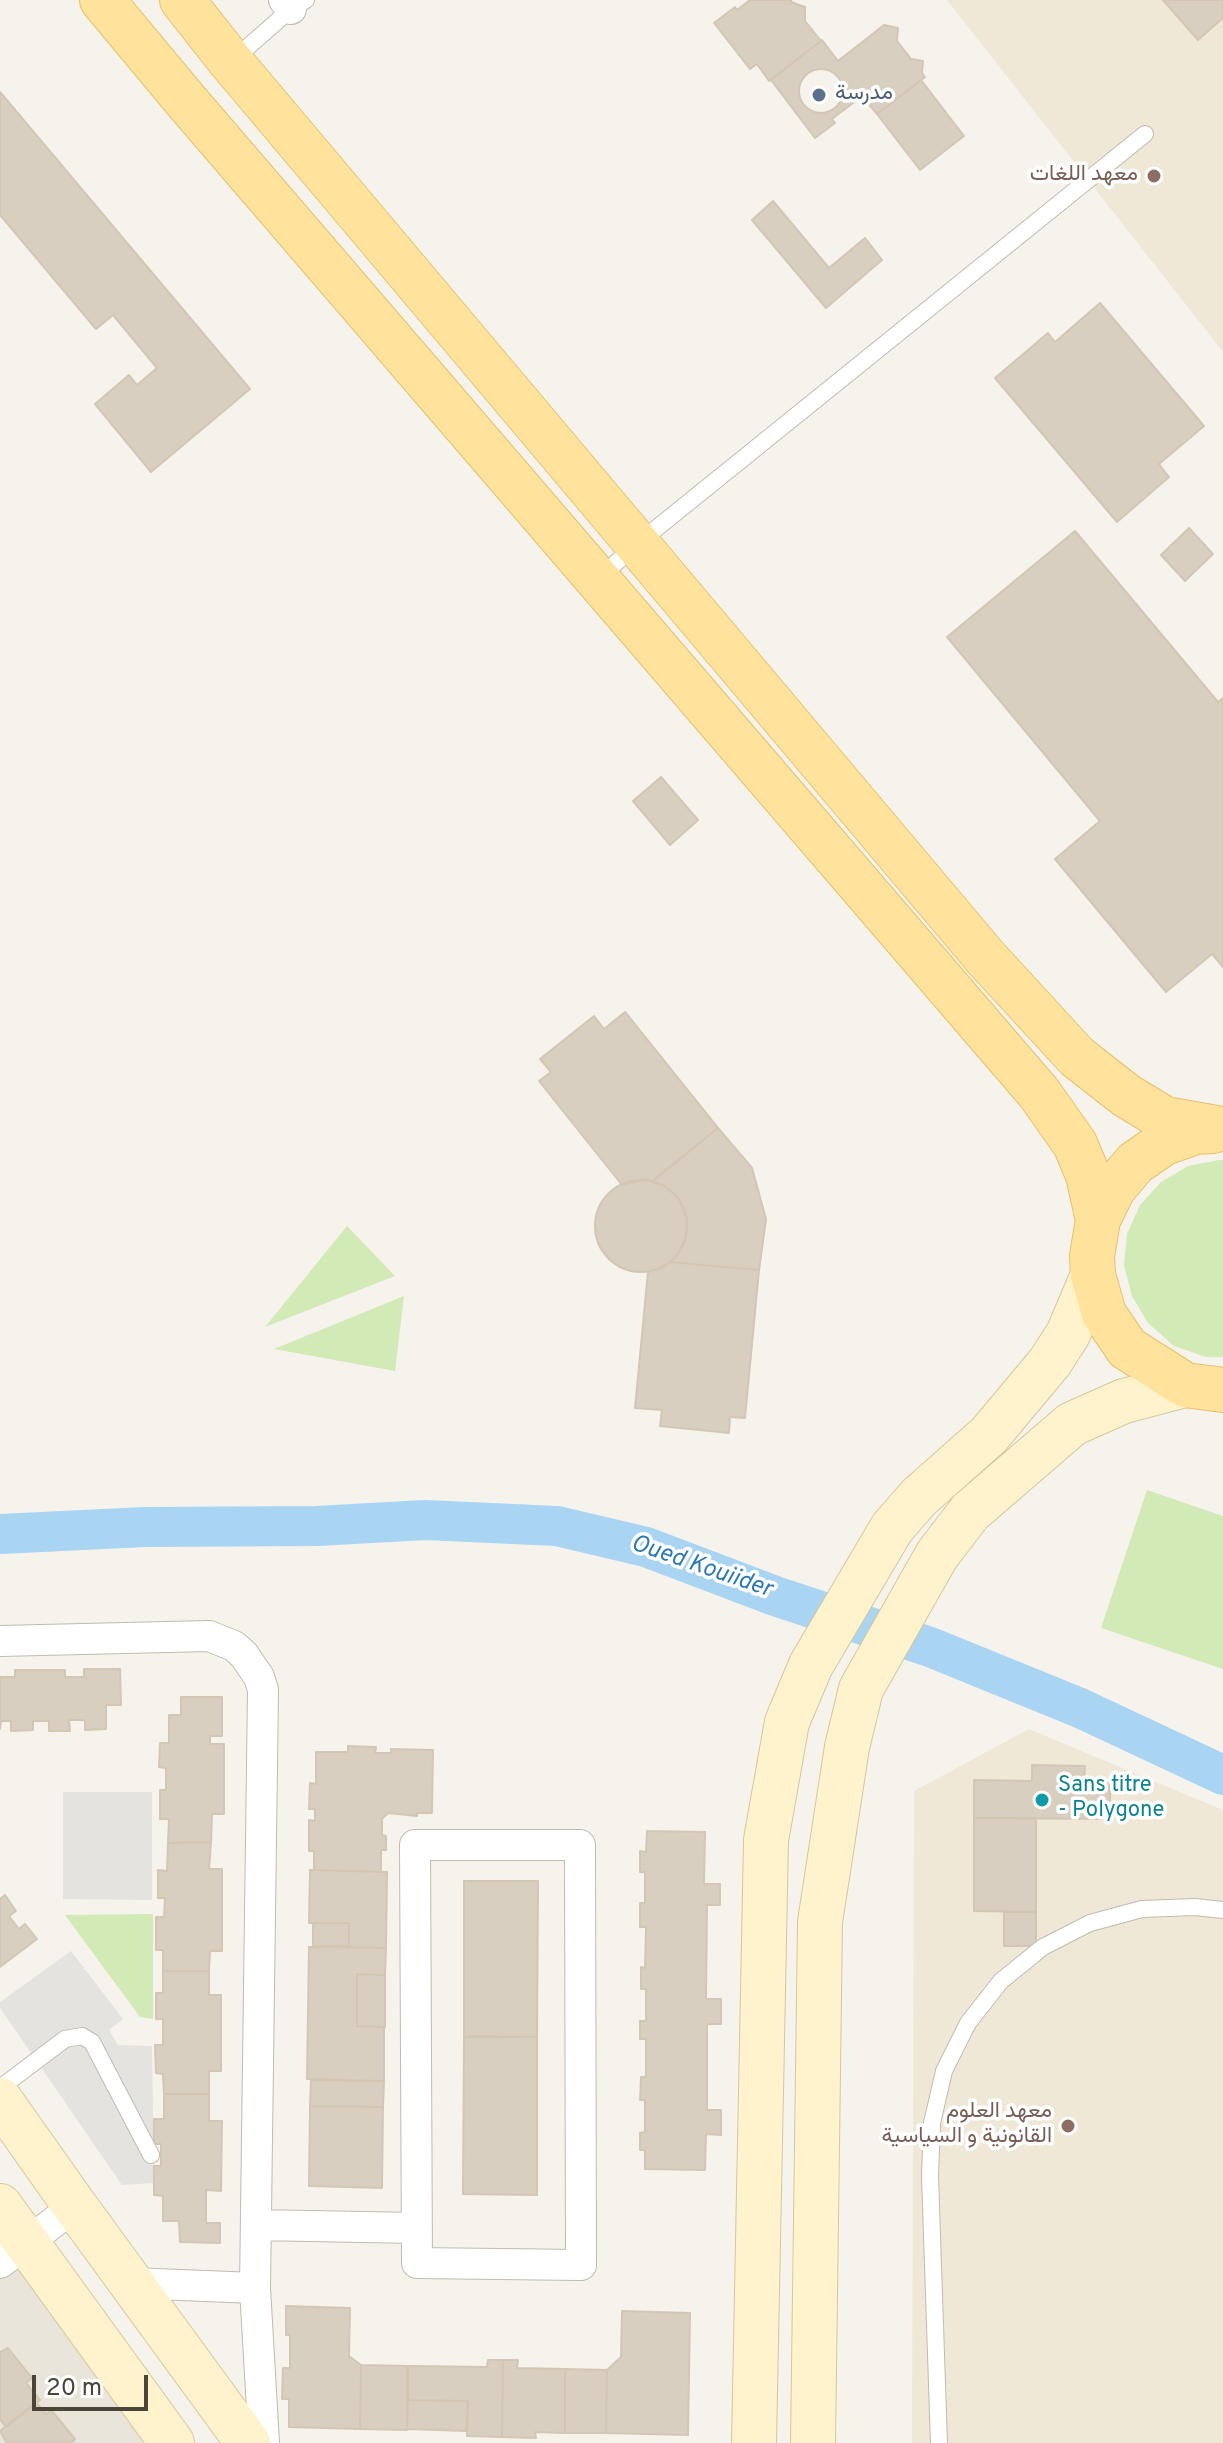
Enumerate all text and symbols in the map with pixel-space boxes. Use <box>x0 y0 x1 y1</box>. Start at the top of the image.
place label: مدرسة <box>835 82 893 108</box>
marker: مدرسة <box>810 86 828 104</box>
place label: معهد اللغات <box>1030 163 1138 189</box>
marker: معهد اللغات <box>1145 167 1163 185</box>
water label: Oued Kouiider <box>626 1530 776 1606</box>
place label: Sans titre - Polygone <box>1058 1774 1164 1826</box>
marker: Sans titre - Polygone <box>1033 1791 1051 1809</box>
place label: معهد العلوم القانونية و السياسية <box>882 2100 1052 2152</box>
marker: معهد العلوم القانونية و السياسية <box>1059 2117 1077 2135</box>
scale bar <box>36 2359 152 2409</box>
text: 20 m <box>46 2374 102 2404</box>

